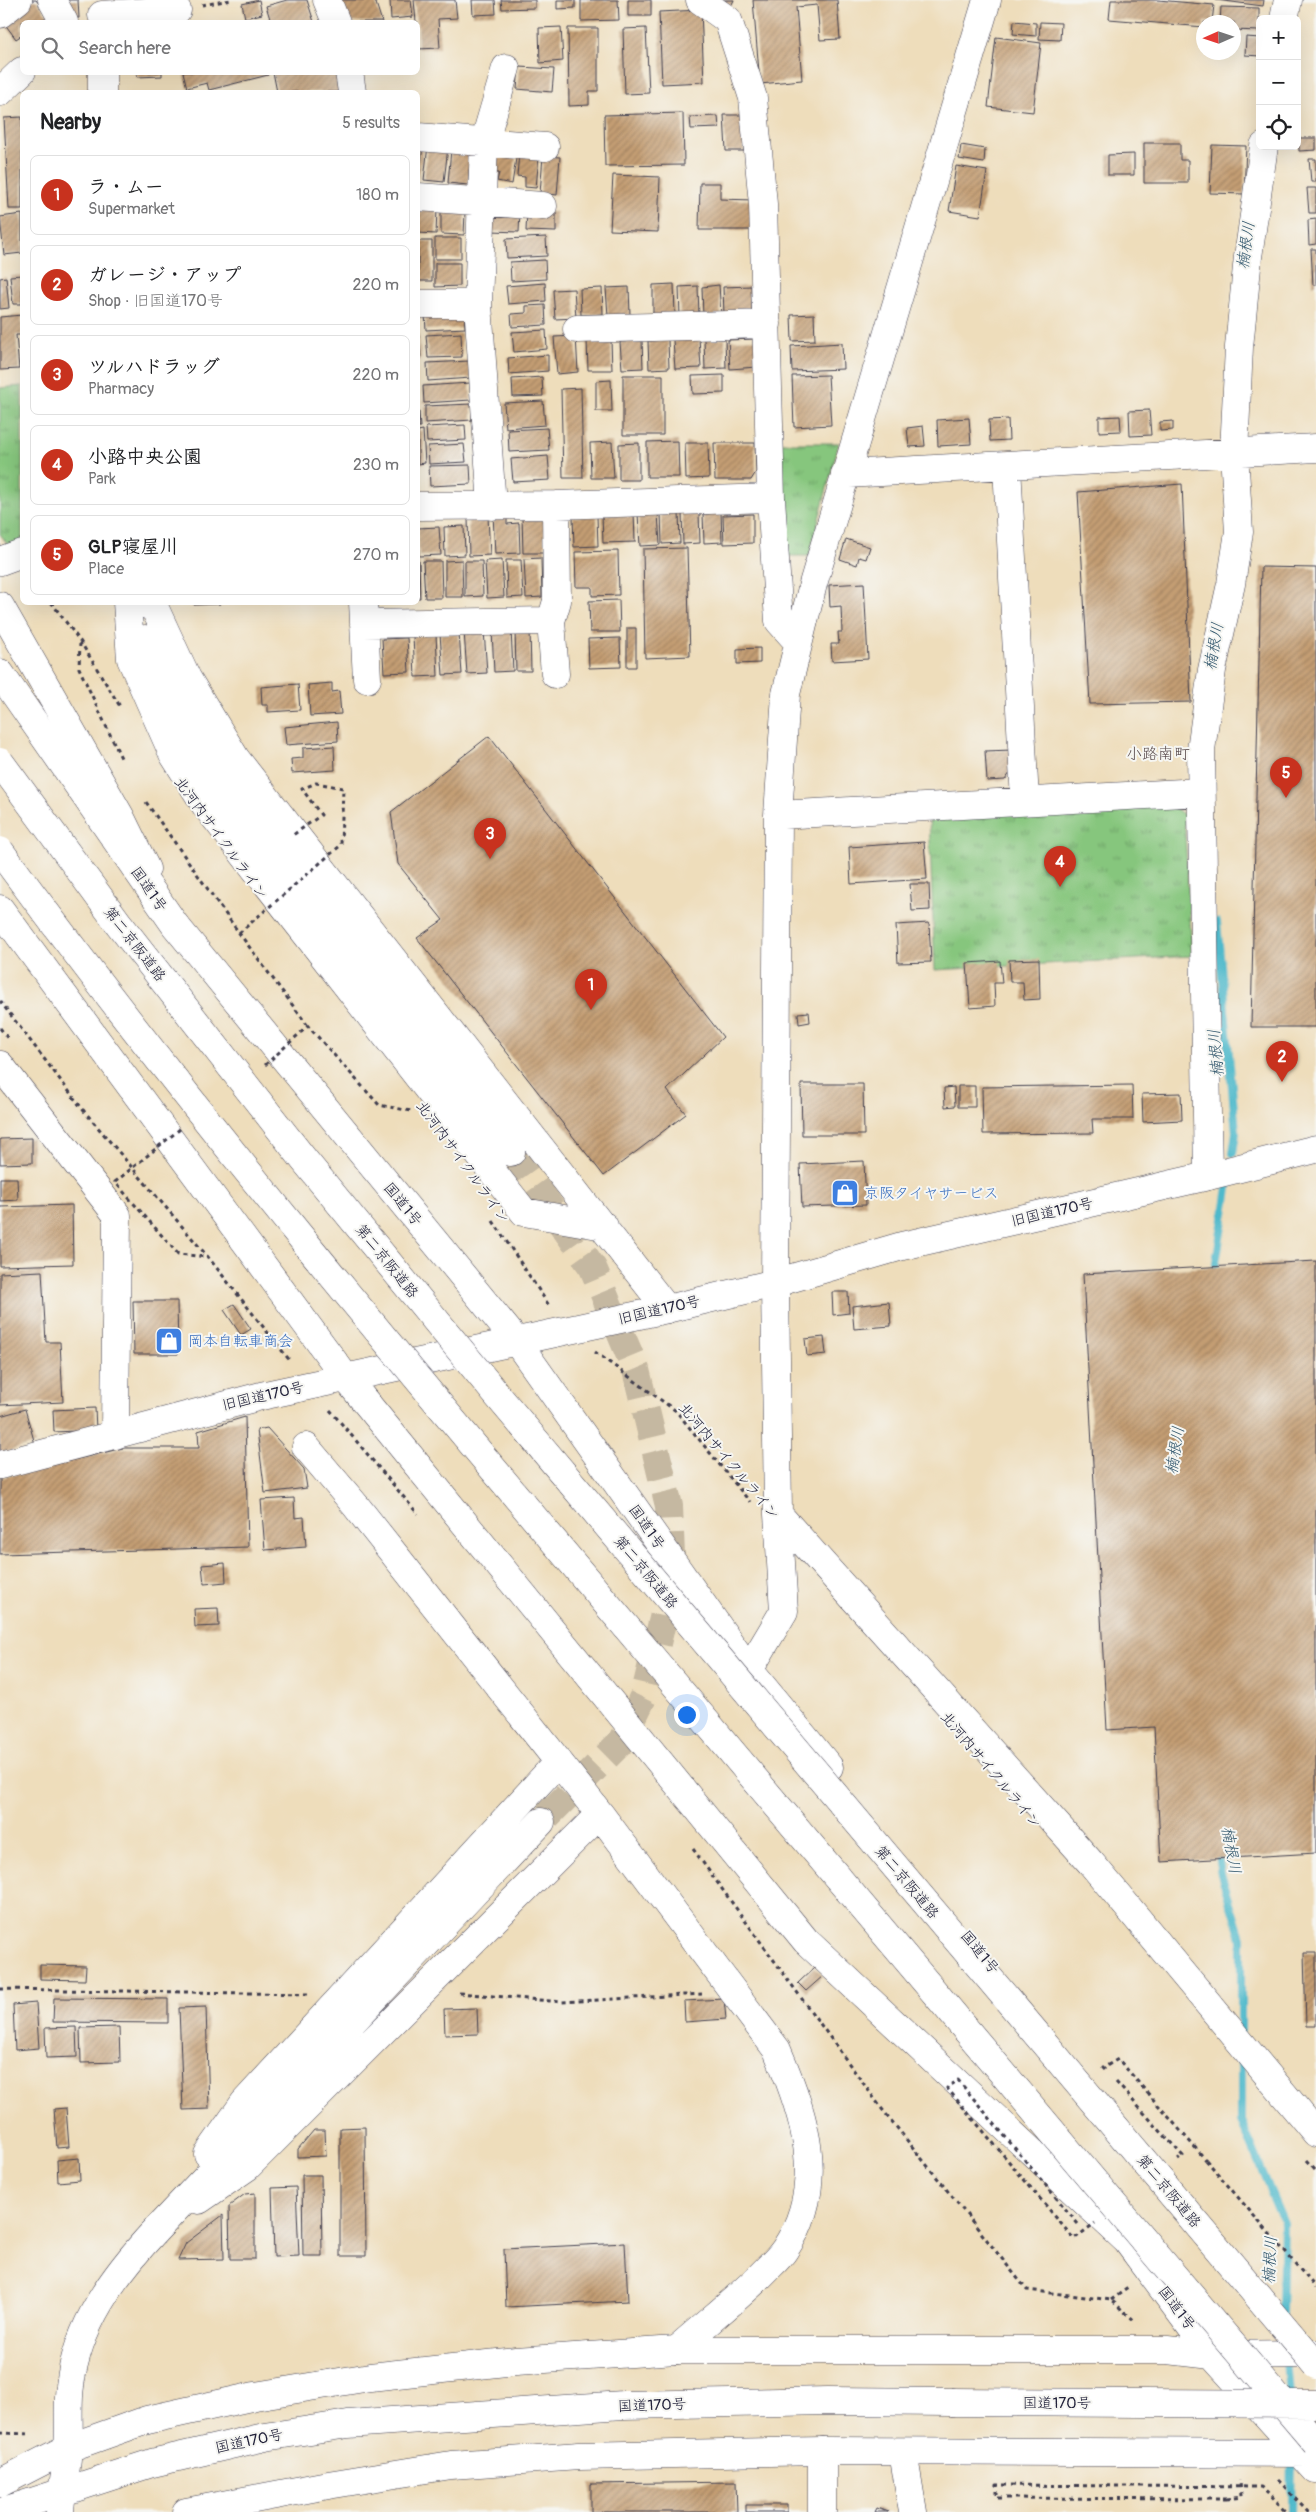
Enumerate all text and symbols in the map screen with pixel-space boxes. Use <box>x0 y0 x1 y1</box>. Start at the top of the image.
north arrow <box>1196 15 1241 60</box>
map controls <box>1256 15 1301 150</box>
button: + <box>1256 15 1301 60</box>
search box <box>20 20 420 75</box>
icon: search <box>38 34 66 62</box>
text: Search here <box>78 36 171 60</box>
button: − <box>1256 60 1301 105</box>
button: locate <box>1256 105 1301 150</box>
text: Nearby <box>40 109 101 136</box>
text: 5 results <box>342 113 400 133</box>
text: ラ・ムー <box>88 175 164 199</box>
text: 1 <box>54 185 60 205</box>
text: 180 m <box>356 185 399 205</box>
text: Supermarket <box>88 199 175 219</box>
water label: 楠根川 <box>1233 220 1259 270</box>
text: ガレージ・アップ <box>88 263 241 287</box>
text: 2 <box>53 275 61 295</box>
text: 220 m <box>353 275 399 295</box>
text: Shop · 旧国道170号 <box>88 291 223 311</box>
text: ツルハドラッグ <box>88 355 220 379</box>
text: 3 <box>53 365 61 385</box>
text: 220 m <box>353 365 399 385</box>
text: Pharmacy <box>88 379 154 399</box>
text: 小路中央公園 <box>88 445 202 469</box>
text: 4 <box>52 455 62 475</box>
text: 230 m <box>353 455 399 475</box>
text: Park <box>88 469 116 489</box>
text: GLP寝屋川 <box>88 535 179 559</box>
text: 5 <box>53 545 61 565</box>
text: 270 m <box>353 545 399 565</box>
text: Place <box>88 559 124 579</box>
water label: 楠根川 <box>1200 621 1228 672</box>
district label: 小路南町 <box>1126 744 1190 764</box>
pin: 5 <box>1270 757 1302 798</box>
street label: 北河内サイクルライン <box>170 773 271 903</box>
pin: 3 <box>474 818 506 859</box>
pin: 4 <box>1044 846 1076 887</box>
street label: 国道1号 <box>126 863 171 916</box>
street label: 第二京阪道路 <box>99 903 170 986</box>
pin: 1 <box>575 969 607 1010</box>
water label: 楠根川 <box>1204 1028 1228 1078</box>
pin: 2 <box>1266 1041 1298 1082</box>
street label: 北河内サイクルライン <box>412 1097 513 1227</box>
shop icon: 京阪タイヤサービス <box>830 1178 860 1208</box>
street label: 国道1号 <box>379 1179 426 1230</box>
place label: 京阪タイヤサービス <box>864 1184 998 1203</box>
street label: 旧国道170号 <box>1009 1194 1095 1231</box>
street label: 第二京阪道路 <box>351 1220 422 1302</box>
street label: 旧国道170号 <box>616 1292 702 1329</box>
shop icon: 岡本自転車商会 <box>154 1326 184 1356</box>
place label: 岡本自転車商会 <box>188 1332 293 1351</box>
street label: 旧国道170号 <box>220 1378 306 1415</box>
street label: 北河内サイクルライン <box>674 1399 783 1524</box>
water label: 楠根川 <box>1161 1425 1189 1475</box>
street label: 国道1号 <box>624 1501 669 1554</box>
street label: 第二京阪道路 <box>609 1532 682 1613</box>
your location <box>674 1702 700 1728</box>
street label: 北河内サイクルライン <box>936 1708 1045 1833</box>
water label: 楠根川 <box>1217 1825 1245 1876</box>
street label: 第二京阪道路 <box>870 1842 943 1923</box>
street label: 国道1号 <box>956 1927 1003 1978</box>
street label: 第二京阪道路 <box>1132 2151 1205 2232</box>
water label: 楠根川 <box>1259 2236 1281 2285</box>
street label: 国道1号 <box>1154 2282 1199 2334</box>
street label: 国道170号 <box>1022 2394 1092 2413</box>
street label: 国道170号 <box>617 2395 687 2416</box>
street label: 国道170号 <box>213 2425 285 2458</box>

